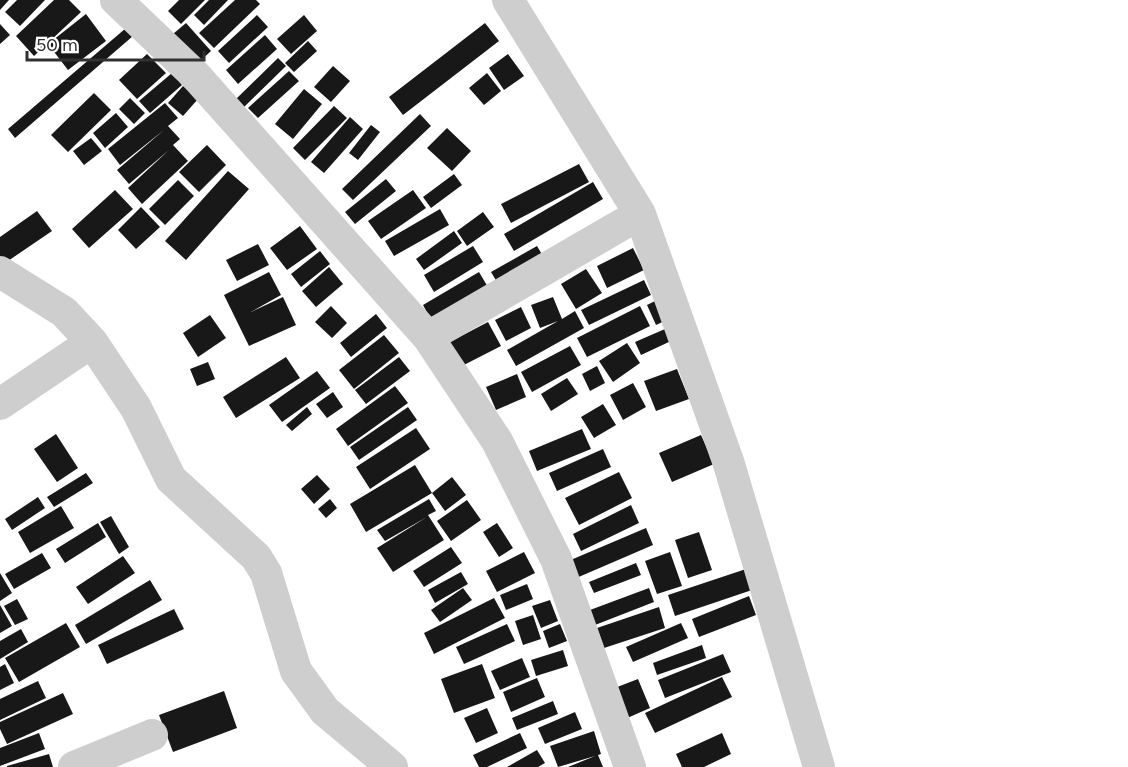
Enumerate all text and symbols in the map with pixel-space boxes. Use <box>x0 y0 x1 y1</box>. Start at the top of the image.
scale bar <box>27 24 204 62</box>
text: 50 m <box>36 34 78 56</box>

